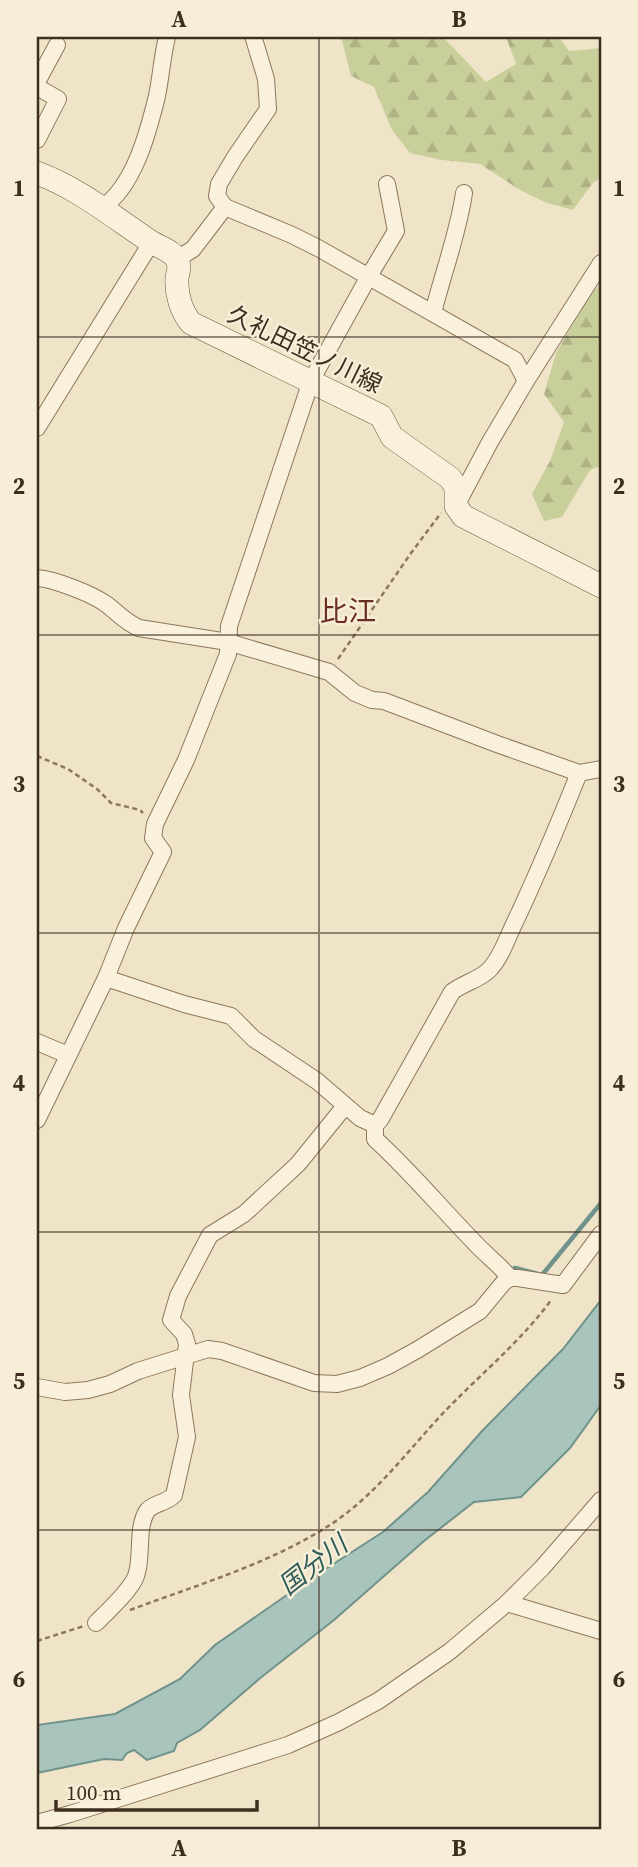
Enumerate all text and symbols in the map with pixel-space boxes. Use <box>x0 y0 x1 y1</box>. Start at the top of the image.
text: A <box>171 3 187 35</box>
text: B <box>452 3 467 35</box>
text: 1 <box>13 172 25 204</box>
text: 1 <box>613 172 625 204</box>
street label: 久礼田笠ノ川線 <box>222 297 388 401</box>
text: 2 <box>13 470 25 502</box>
text: 2 <box>613 470 625 502</box>
district label: 比江 <box>320 592 376 630</box>
text: 3 <box>13 768 25 800</box>
text: 3 <box>613 768 625 800</box>
text: 4 <box>13 1067 25 1099</box>
text: 4 <box>613 1067 625 1099</box>
text: 5 <box>13 1365 25 1397</box>
text: 5 <box>613 1365 625 1397</box>
water label: 国分川 <box>271 1525 357 1603</box>
text: 6 <box>13 1663 25 1695</box>
text: 6 <box>613 1663 625 1695</box>
scale bar <box>56 1769 257 1813</box>
text: 100 m <box>66 1778 121 1807</box>
text: A <box>171 1832 187 1864</box>
text: B <box>452 1832 467 1864</box>

